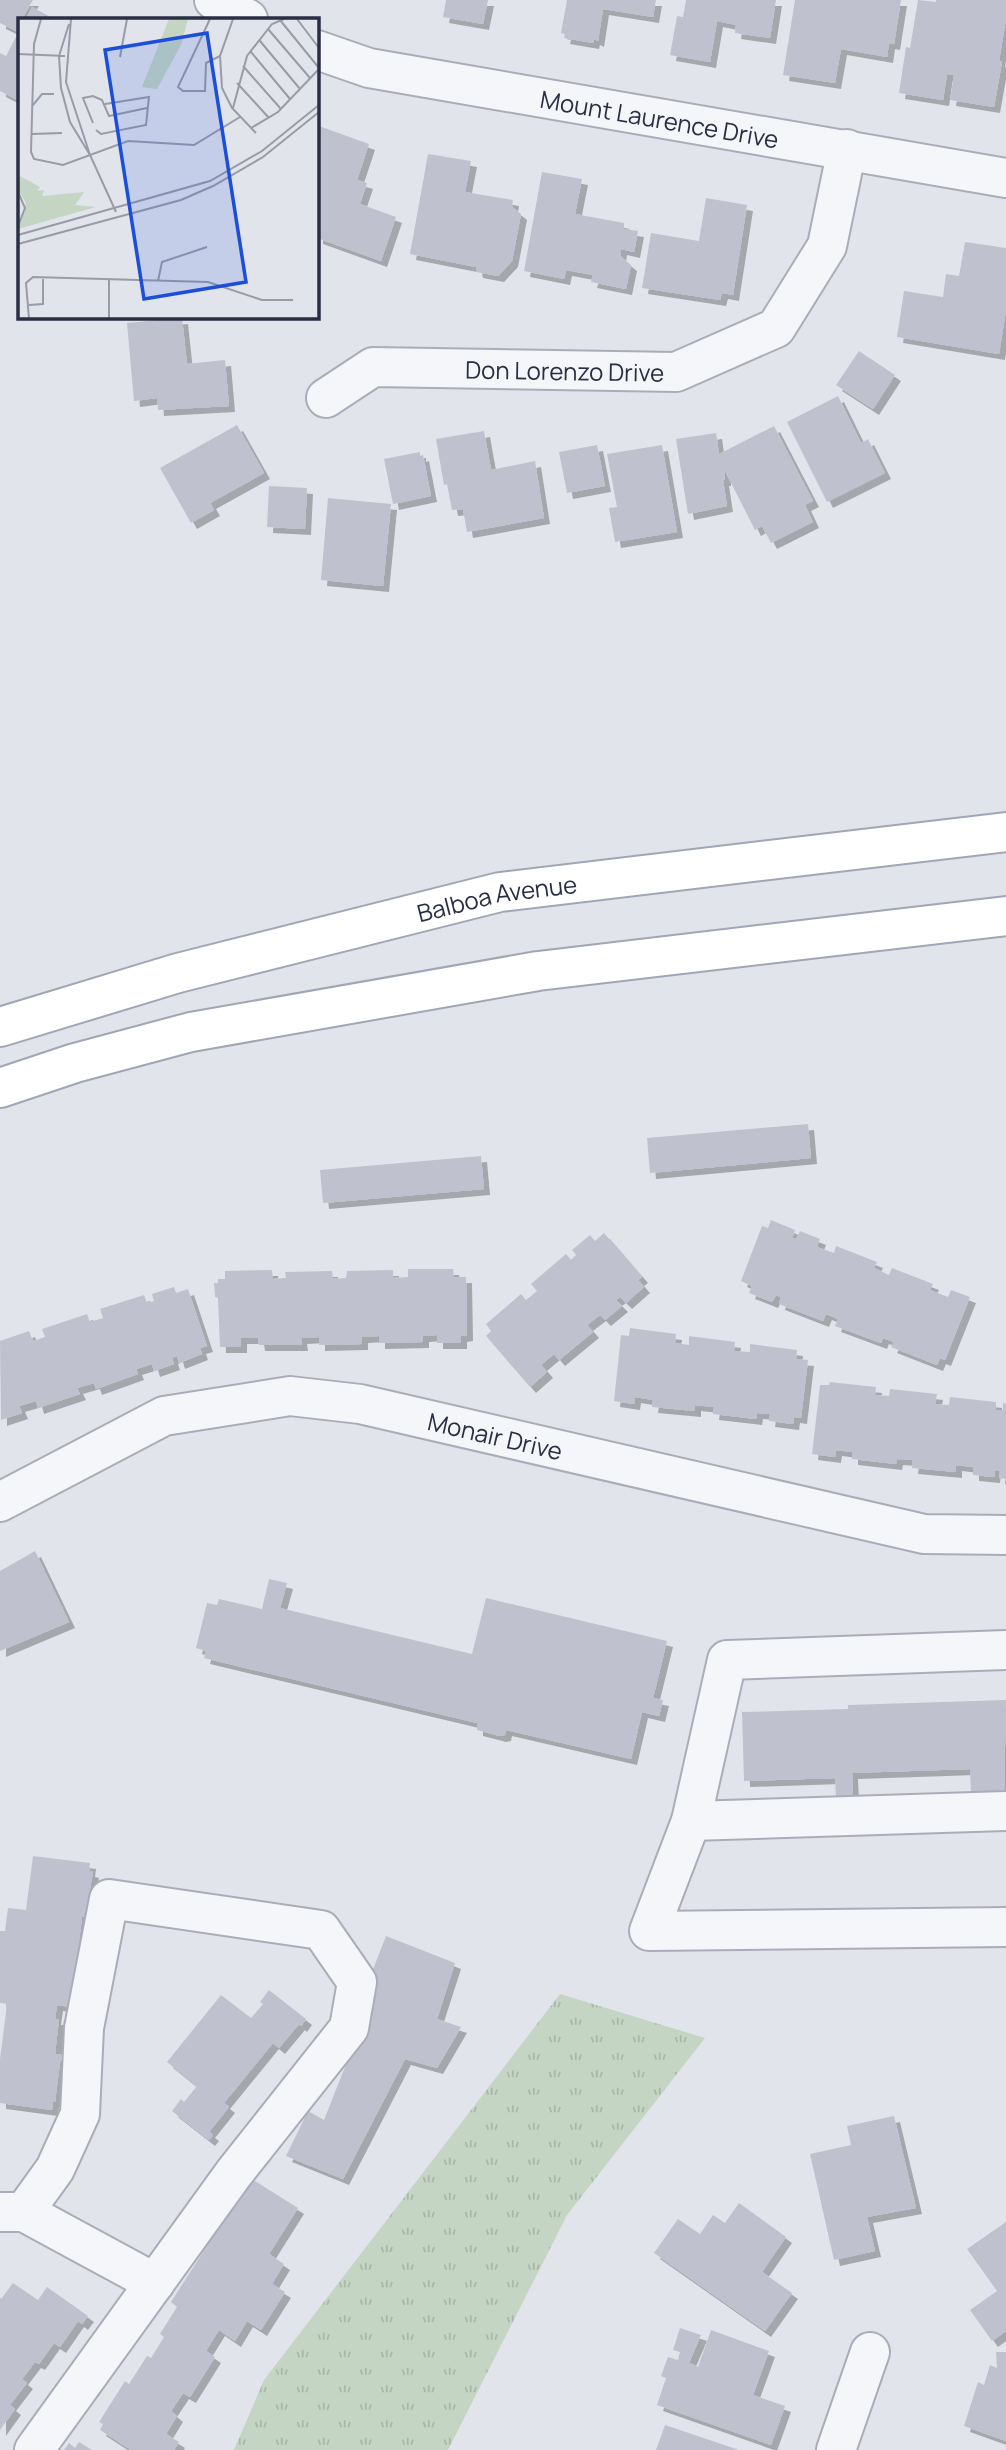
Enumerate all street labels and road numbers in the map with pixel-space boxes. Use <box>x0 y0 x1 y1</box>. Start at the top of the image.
street label: Mount Laurence Drive <box>538 81 781 155</box>
street label: Don Lorenzo Drive <box>465 352 665 388</box>
street label: Balboa Avenue <box>413 867 579 929</box>
street label: Monair Drive <box>425 1404 566 1467</box>

